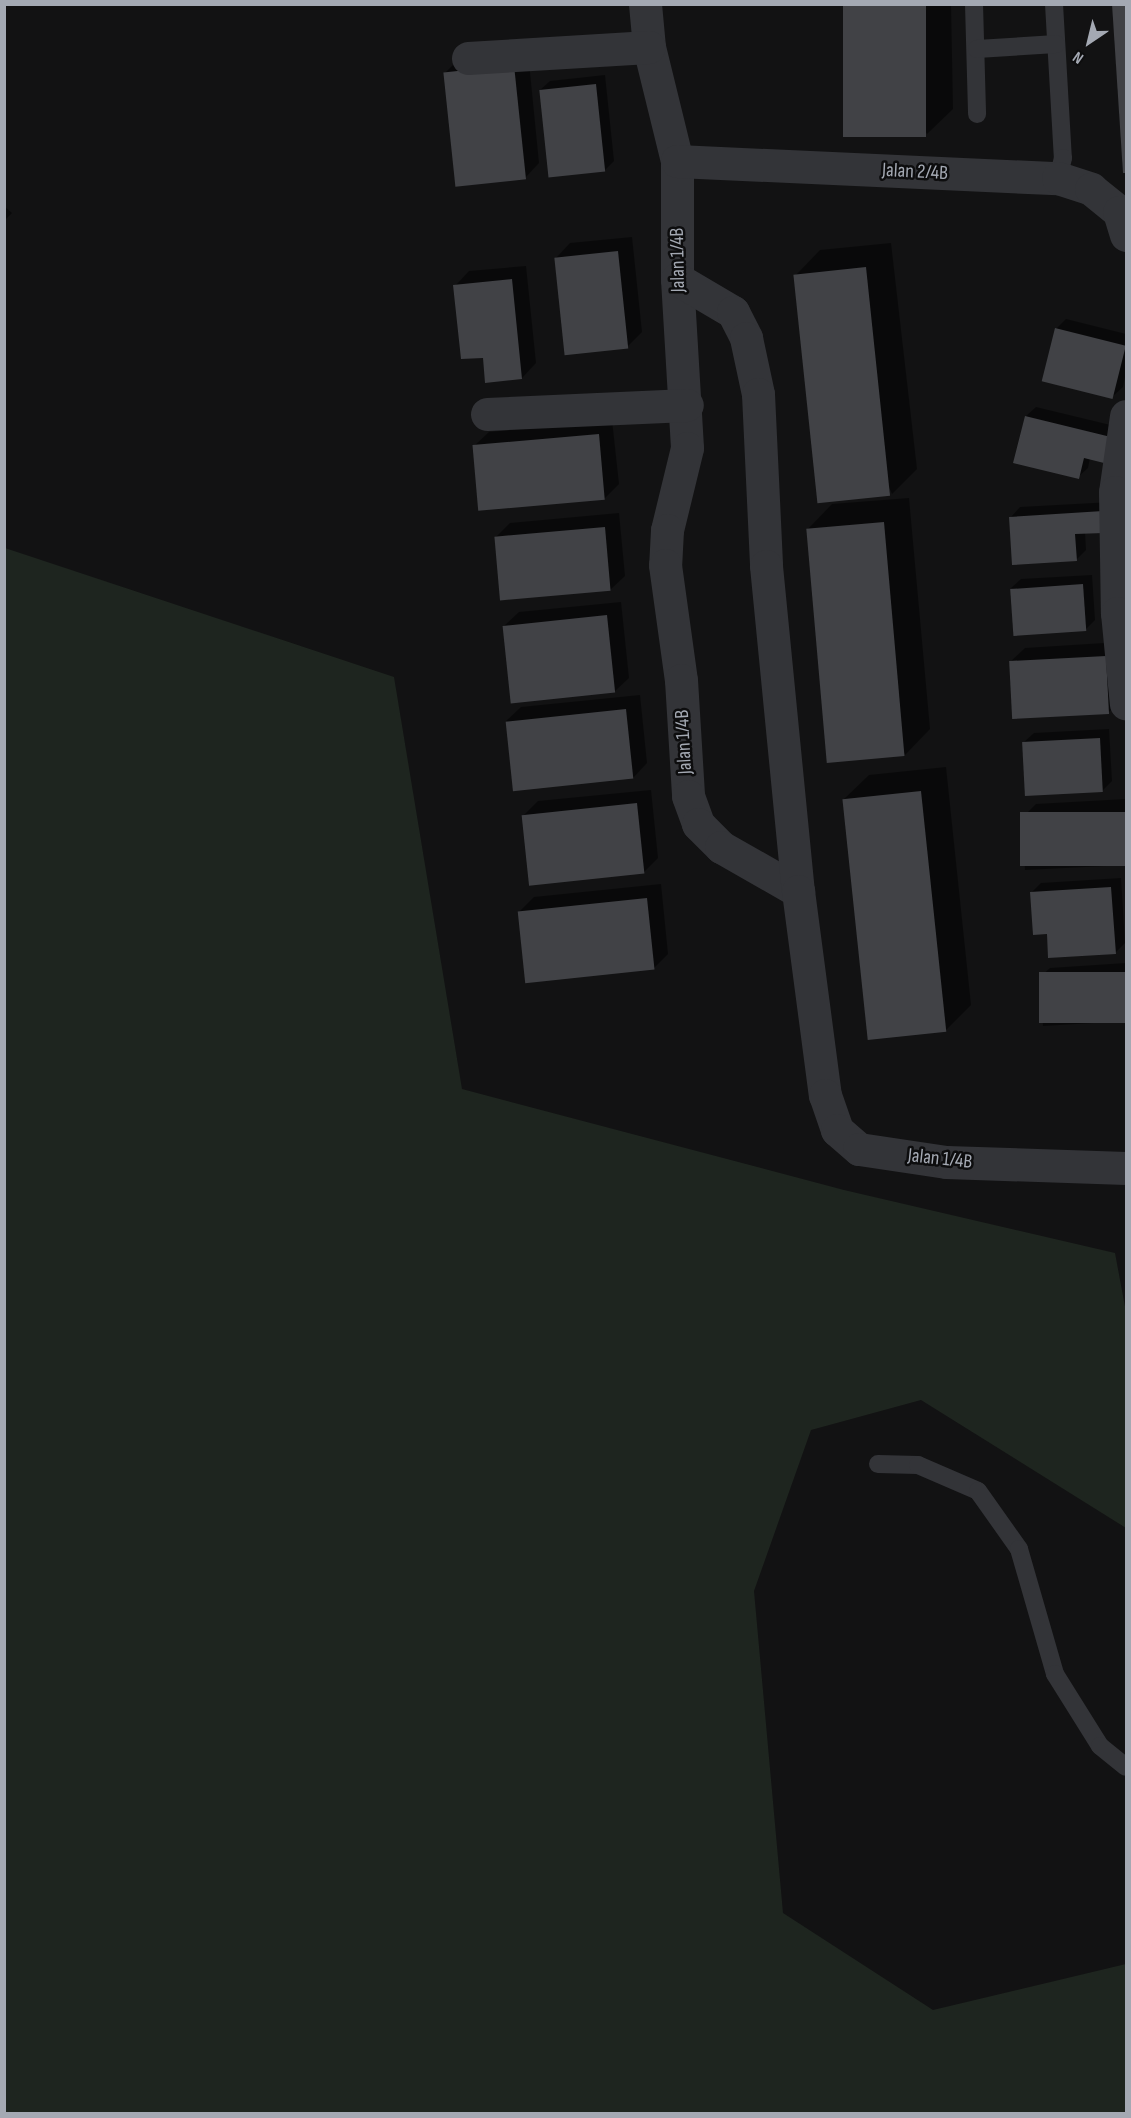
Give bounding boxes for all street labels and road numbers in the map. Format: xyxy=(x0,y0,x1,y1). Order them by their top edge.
street label: Jalan 2/4B xyxy=(881,158,949,186)
street label: Jalan 1/4B xyxy=(665,227,691,293)
street label: Jalan 1/4B xyxy=(670,709,698,775)
street label: Jalan 1/4B xyxy=(907,1144,973,1174)

